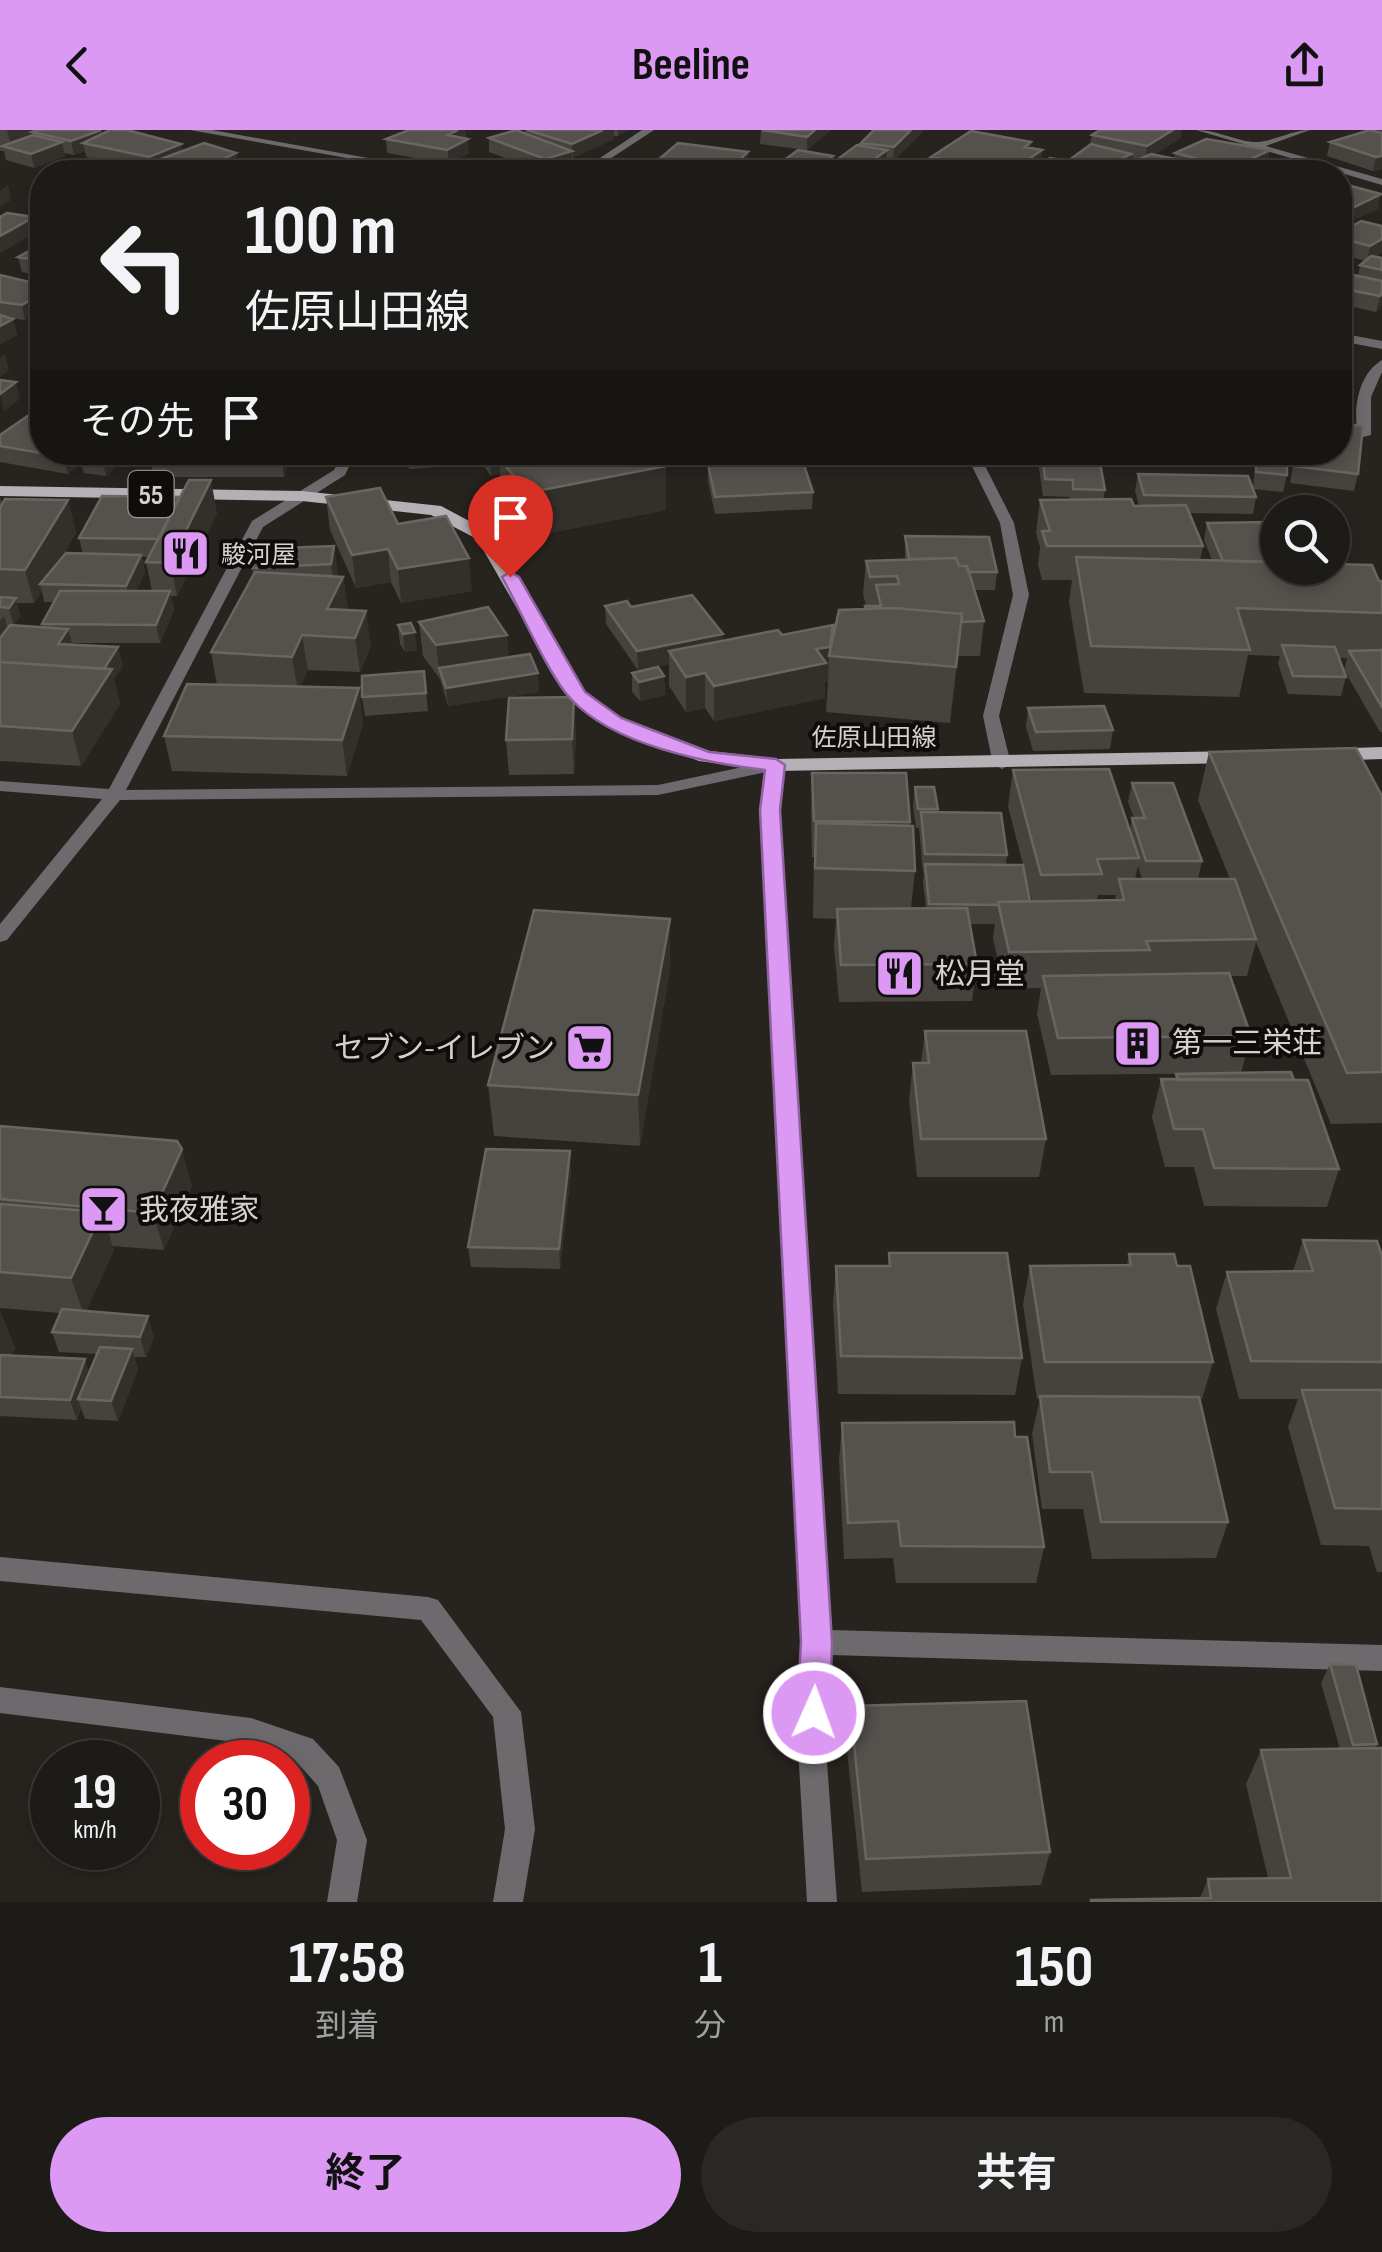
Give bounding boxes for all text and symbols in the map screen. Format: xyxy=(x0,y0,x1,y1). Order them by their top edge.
icon: back xyxy=(50,38,105,93)
text: Beeline xyxy=(632,38,750,93)
icon: share xyxy=(1277,38,1332,93)
text: 100 m xyxy=(245,190,396,274)
icon: left xyxy=(80,200,210,330)
text: 佐原山田線 xyxy=(245,286,470,341)
icon: arrive xyxy=(214,390,269,445)
text: その先 xyxy=(80,400,194,445)
road number: 55 xyxy=(128,471,174,517)
pin xyxy=(468,475,553,578)
icon: arrive xyxy=(483,490,538,545)
map controls xyxy=(1260,495,1350,585)
button: search xyxy=(1260,495,1350,585)
restaurant icon: 駿河屋 xyxy=(160,528,212,580)
place label: 駿河屋 xyxy=(221,540,296,571)
street label: 佐原山田線 xyxy=(811,723,937,754)
restaurant icon: 松月堂 xyxy=(874,948,926,1000)
place label: 松月堂 xyxy=(935,957,1025,993)
building icon: 第一三栄荘 xyxy=(1111,1017,1163,1069)
supermarket icon: セブン-イレブン xyxy=(564,1022,616,1074)
place label: 第一三栄荘 xyxy=(1172,1026,1322,1062)
place label: セブン-イレブン xyxy=(334,1031,555,1067)
bar icon: 我夜雅家 xyxy=(78,1184,130,1236)
place label: 我夜雅家 xyxy=(139,1193,259,1229)
position arrow xyxy=(762,1661,866,1765)
speed limit sign: 30 xyxy=(180,1740,310,1870)
text: 19 xyxy=(73,1763,117,1823)
text: km/h xyxy=(73,1815,117,1846)
text: 17:58 xyxy=(289,1928,406,2000)
text: 1 xyxy=(699,1928,722,2000)
text: 150 xyxy=(1015,1932,1093,2004)
text: m xyxy=(1044,2003,1064,2042)
text: 到着 xyxy=(315,2007,379,2046)
text: 分 xyxy=(694,2007,726,2046)
button: 終了 xyxy=(50,2117,681,2232)
button: 共有 xyxy=(701,2117,1332,2232)

